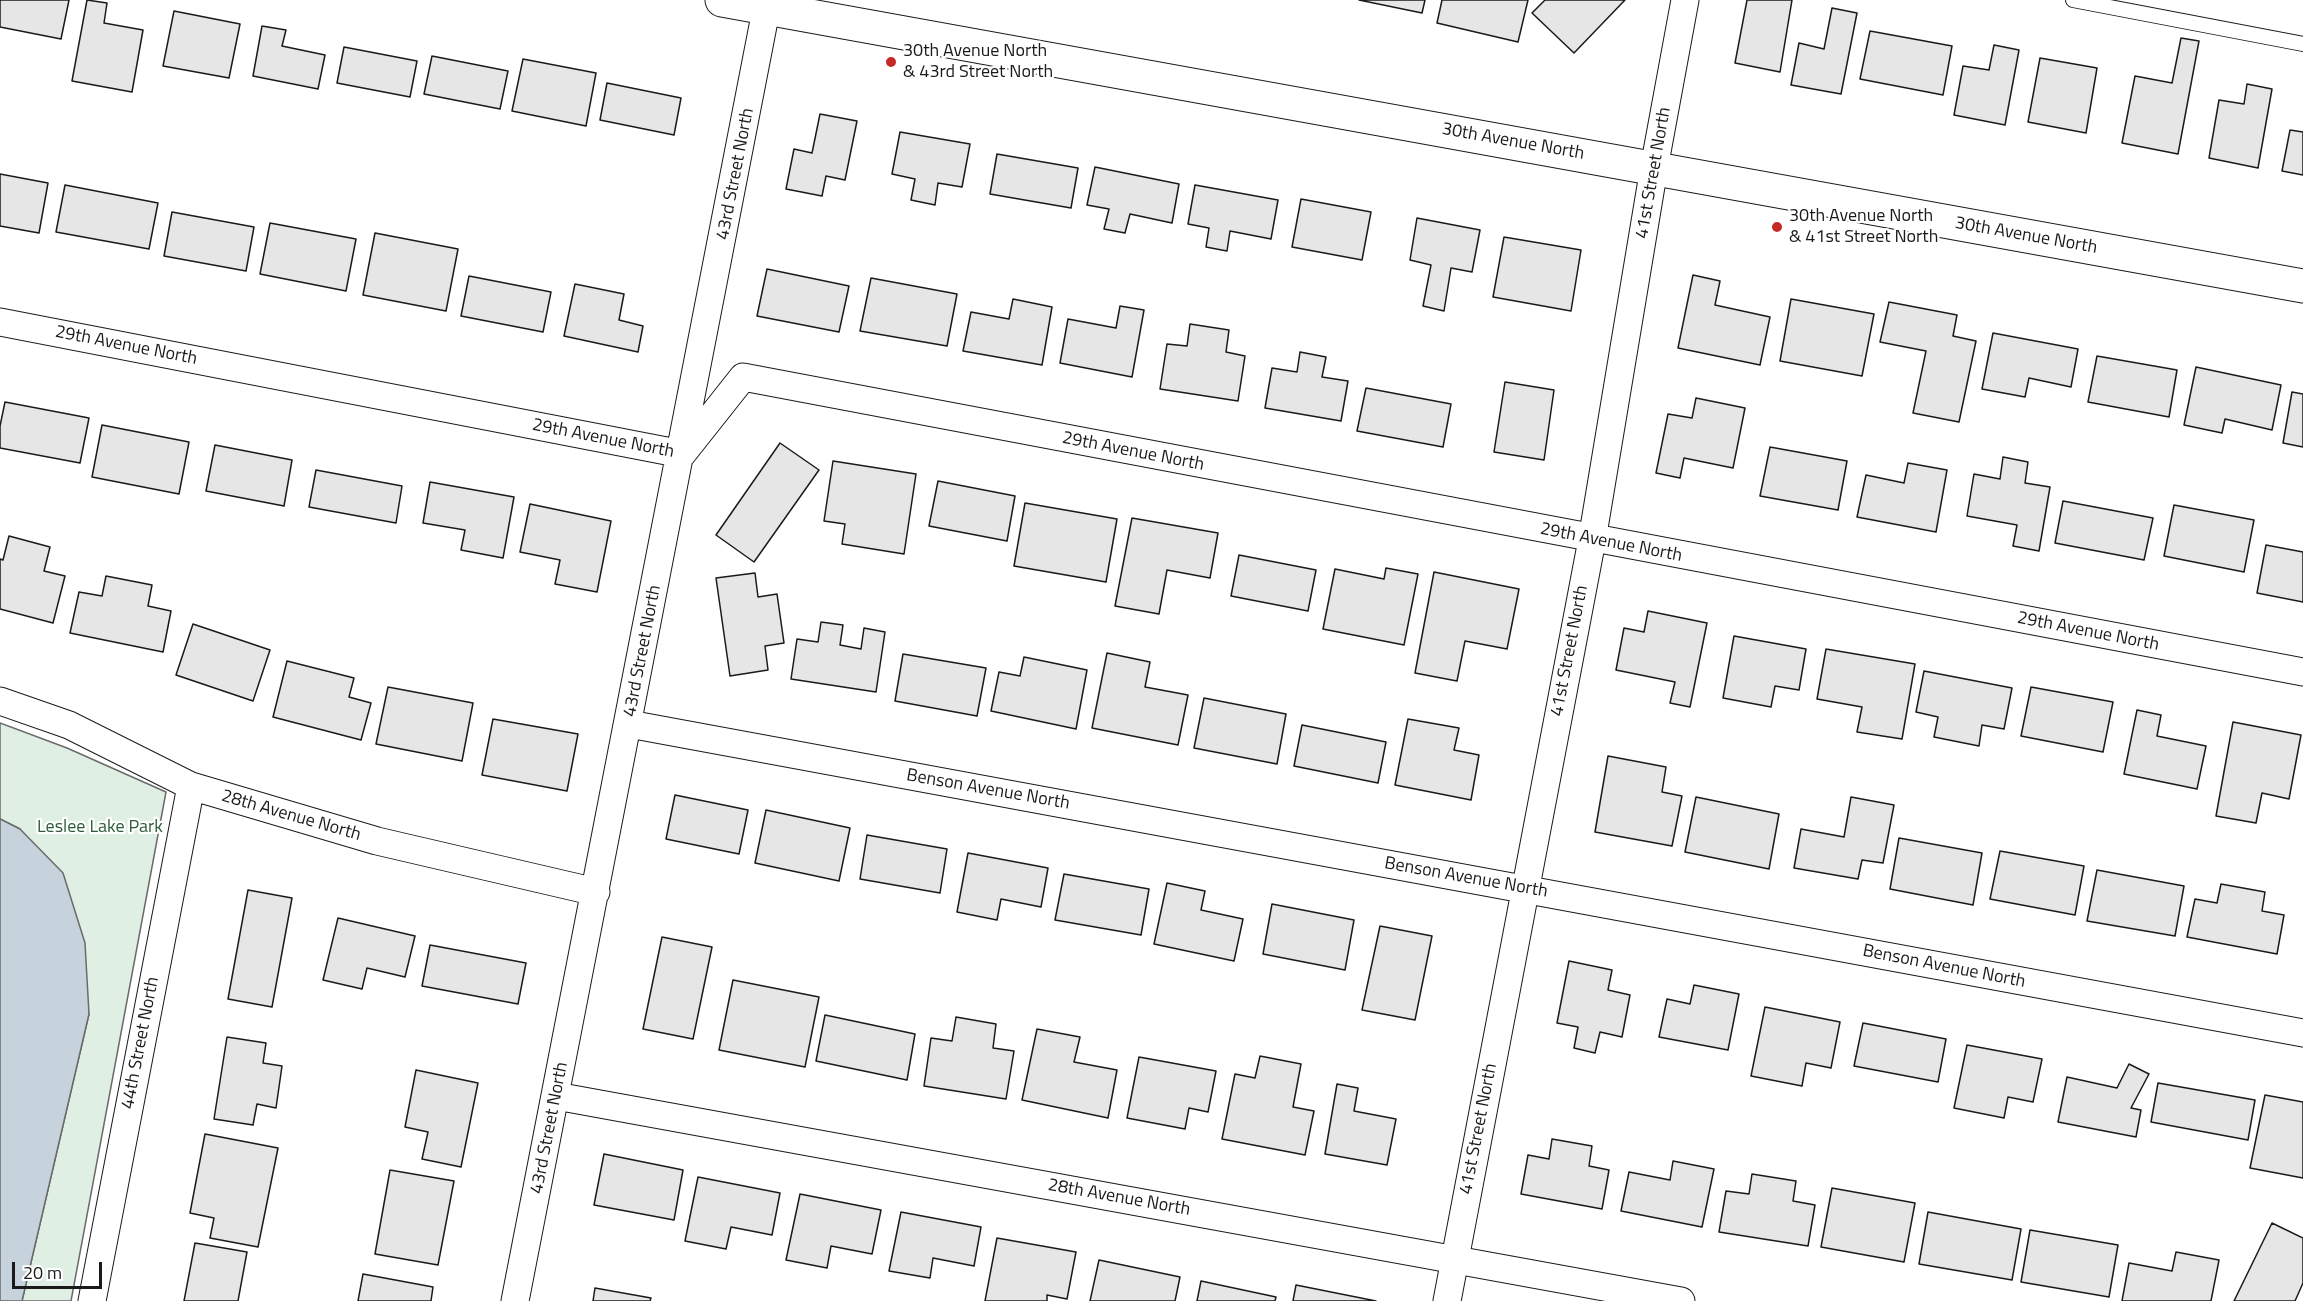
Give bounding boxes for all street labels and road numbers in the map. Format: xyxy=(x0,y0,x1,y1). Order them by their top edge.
street label: 43rd Street North xyxy=(713,106,759,242)
street label: 41st Street North xyxy=(1632,106,1676,240)
street label: 30th Avenue North xyxy=(1440,119,1586,165)
street label: 30th Avenue North xyxy=(1953,213,2099,259)
street label: 29th Avenue North xyxy=(53,322,199,370)
street label: 29th Avenue North xyxy=(530,415,676,463)
street label: 29th Avenue North xyxy=(1060,428,1206,476)
street label: 29th Avenue North xyxy=(1538,519,1684,567)
street label: 43rd Street North xyxy=(620,583,666,719)
street label: 41st Street North xyxy=(1547,584,1593,718)
street label: 29th Avenue North xyxy=(2015,608,2161,656)
street label: Benson Avenue North xyxy=(905,765,1071,815)
street label: 28th Avenue North xyxy=(219,786,363,846)
street label: Benson Avenue North xyxy=(1383,853,1549,903)
street label: Benson Avenue North xyxy=(1861,941,2027,993)
street label: 44th Street North xyxy=(118,975,164,1111)
street label: 43rd Street North xyxy=(527,1060,573,1196)
street label: 41st Street North xyxy=(1456,1062,1502,1196)
street label: 28th Avenue North xyxy=(1046,1175,1192,1221)

